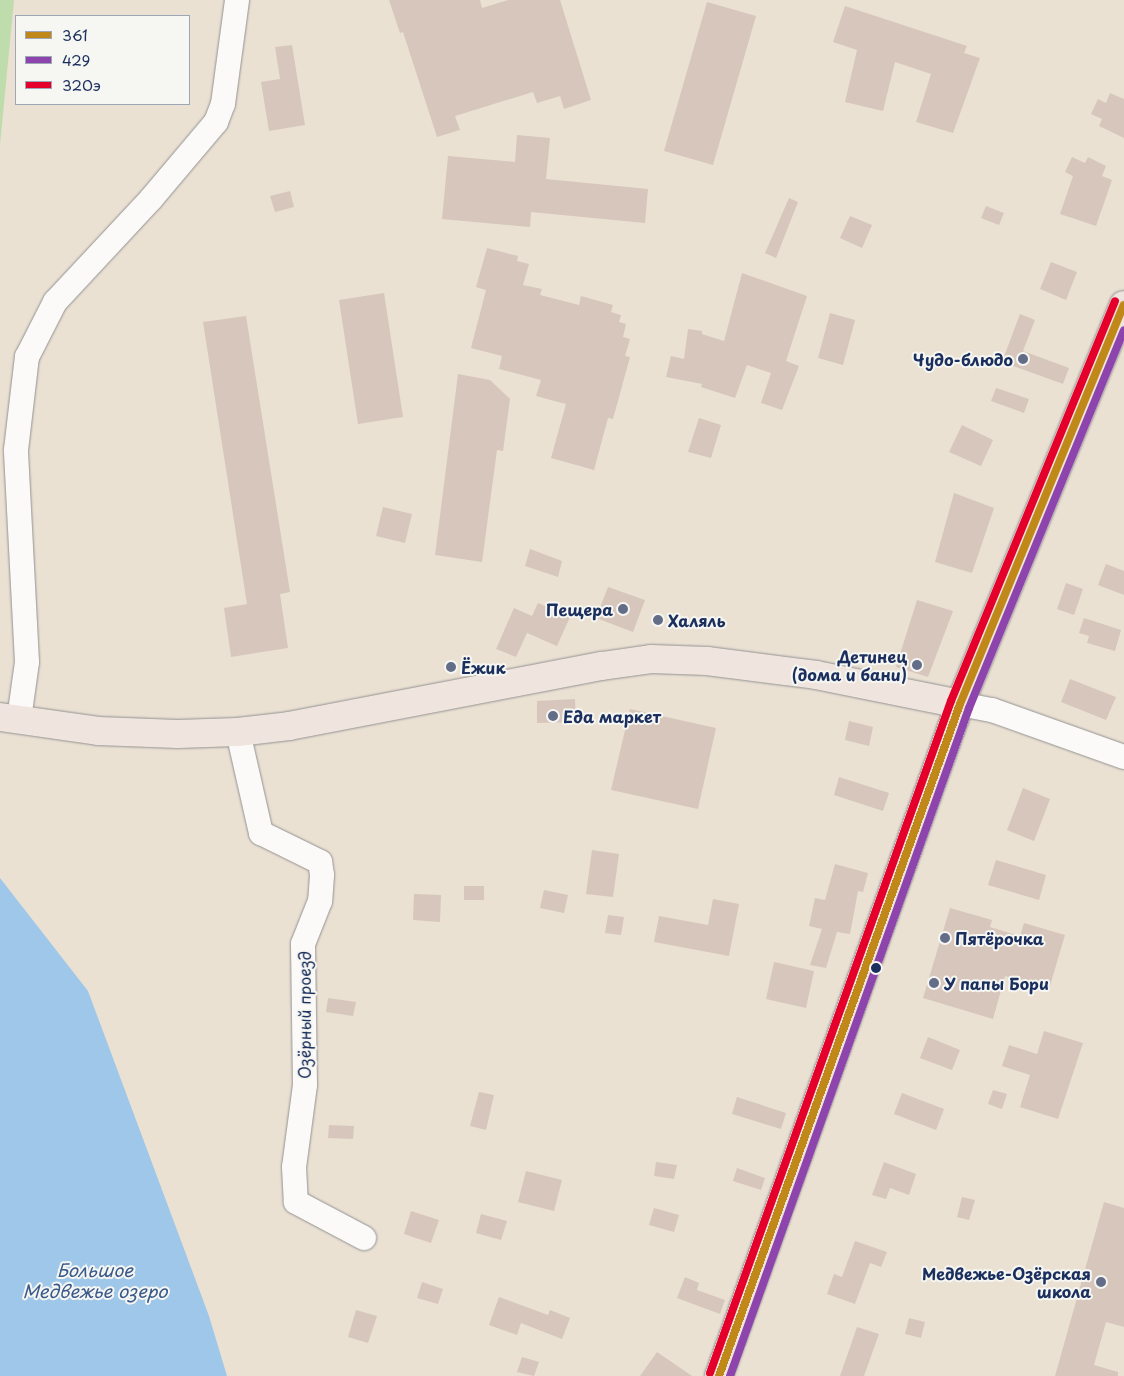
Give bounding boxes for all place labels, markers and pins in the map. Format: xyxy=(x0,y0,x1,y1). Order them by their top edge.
place label: Чудо-блюдо xyxy=(913,349,1013,369)
marker: Чудо-блюдо xyxy=(1017,353,1029,365)
place label: Пещера xyxy=(546,599,613,619)
marker: Пещера xyxy=(617,603,629,615)
place label: Халяль xyxy=(668,610,726,630)
marker: Халяль xyxy=(652,614,664,626)
place label: Детинец (дома и бани) xyxy=(791,646,907,684)
place label: Ёжик xyxy=(461,657,506,677)
marker: Детинец (дома и бани) xyxy=(911,659,923,671)
marker: Ёжик xyxy=(445,661,457,673)
place label: Еда маркет xyxy=(563,706,661,726)
marker: Еда маркет xyxy=(547,710,559,722)
place label: Пятёрочка xyxy=(955,928,1044,948)
marker: Пятёрочка xyxy=(939,932,951,944)
unlabelled marker xyxy=(871,963,881,973)
place label: У папы Бори xyxy=(944,973,1049,993)
marker: У папы Бори xyxy=(928,977,940,989)
place label: Медвежье-Озёрская школа xyxy=(922,1263,1091,1301)
marker: Медвежье-Озёрская школа xyxy=(1095,1276,1107,1288)

